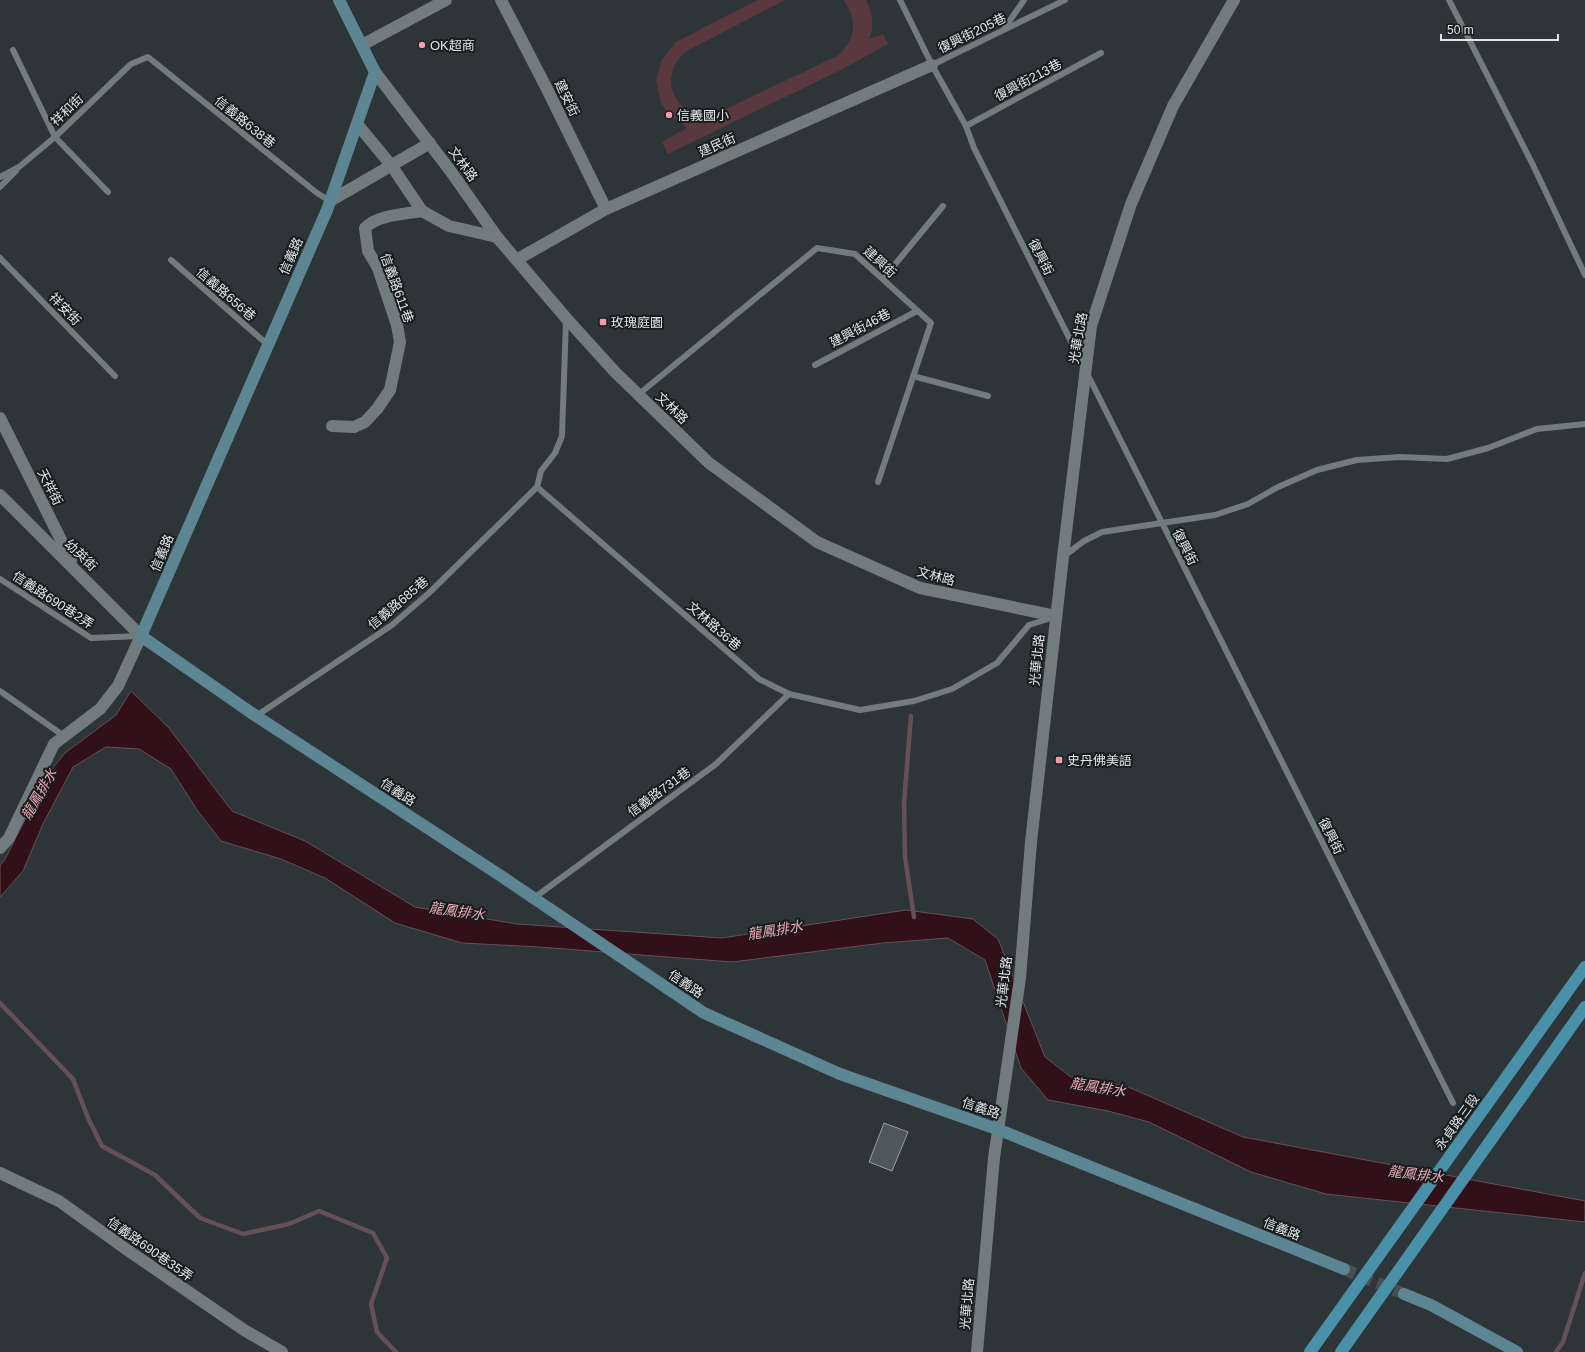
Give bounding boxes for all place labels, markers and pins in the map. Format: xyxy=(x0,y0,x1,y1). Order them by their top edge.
place label: OK超商 xyxy=(430,38,475,53)
marker: OK超商 xyxy=(417,40,427,50)
place label: 信義國小 xyxy=(677,108,729,123)
marker: 信義國小 xyxy=(664,110,674,120)
place label: 玫瑰庭園 xyxy=(611,315,663,330)
marker: 玫瑰庭園 xyxy=(598,317,608,327)
place label: 史丹佛美語 xyxy=(1067,753,1132,768)
marker: 史丹佛美語 xyxy=(1054,755,1064,765)

